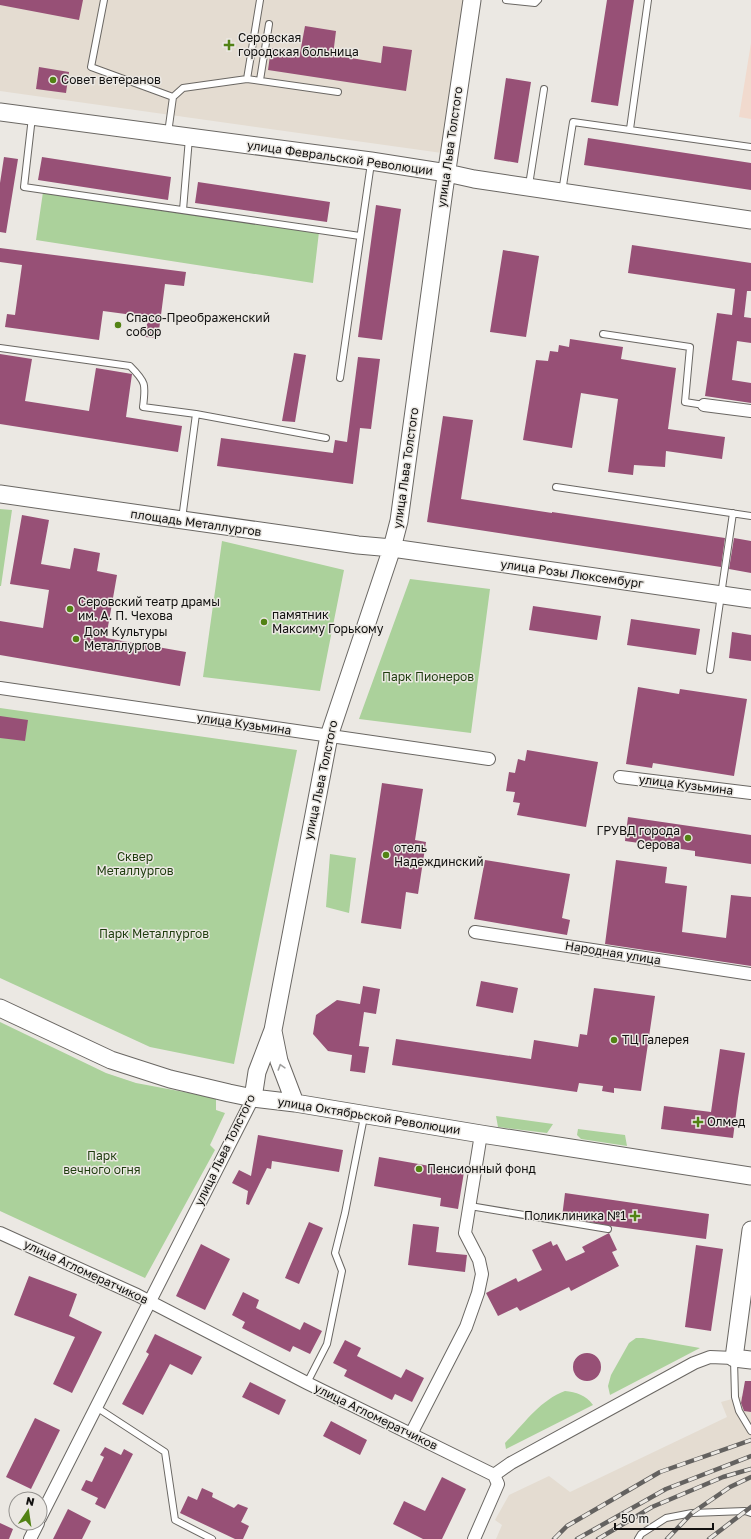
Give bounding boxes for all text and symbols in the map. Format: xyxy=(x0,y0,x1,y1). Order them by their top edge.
place label: Серовская городская больница xyxy=(238,30,359,59)
marker: Серовская городская больница xyxy=(223,39,235,51)
place label: Совет ветеранов xyxy=(61,72,161,87)
marker: Совет ветеранов xyxy=(48,75,58,85)
street label: улица Льва Толстого xyxy=(434,85,465,208)
street label: улица Февральской Революции xyxy=(246,137,434,178)
place label: Спасо-Преображенский собор xyxy=(126,310,270,339)
marker: Спасо-Преображенский собор xyxy=(113,320,123,330)
street label: улица Льва Толстого xyxy=(390,406,421,529)
street label: площадь Металлургов xyxy=(130,506,263,539)
street label: улица Розы Люксембург xyxy=(500,556,645,591)
place label: Серовский театр драмы им. А. П. Чехова xyxy=(78,594,220,623)
marker: Серовский театр драмы им. А. П. Чехова xyxy=(65,604,75,614)
place label: памятник Максиму Горькому xyxy=(272,607,384,636)
marker: памятник Максиму Горькому xyxy=(259,617,269,627)
place label: Дом Культуры Металлургов xyxy=(84,624,168,653)
marker: Дом Культуры Металлургов xyxy=(71,634,81,644)
park label: Парк Пионеров xyxy=(382,669,474,684)
street label: улица Кузьмина xyxy=(196,709,292,738)
street label: улица Льва Толстого xyxy=(300,719,341,841)
street label: улица Кузьмина xyxy=(638,771,734,798)
place label: ГРУВД города Серова xyxy=(596,823,680,852)
marker: ГРУВД города Серова xyxy=(683,833,693,843)
place label: отель Надеждинский xyxy=(394,840,484,869)
park label: Сквер Металлургов xyxy=(96,849,174,878)
marker: отель Надеждинский xyxy=(381,850,391,860)
park label: Парк Металлургов xyxy=(99,926,209,941)
street label: Народная улица xyxy=(564,938,662,967)
place label: ТЦ Галерея xyxy=(622,1032,689,1047)
marker: ТЦ Галерея xyxy=(609,1035,619,1045)
one-way arrow xyxy=(277,1064,286,1071)
street label: улица Льва Толстого xyxy=(191,1092,258,1208)
street label: улица Октябрьской Революции xyxy=(276,1094,462,1137)
place label: Олмед xyxy=(707,1114,745,1129)
marker: Олмед xyxy=(692,1116,704,1128)
park label: Парк вечного огня xyxy=(63,1148,141,1177)
place label: Пенсионный фонд xyxy=(427,1161,536,1176)
marker: Пенсионный фонд xyxy=(414,1164,424,1174)
place label: Поликлиника №1 xyxy=(524,1208,626,1223)
marker: Поликлиника №1 xyxy=(629,1210,641,1222)
street label: улица Агломератчиков xyxy=(22,1236,151,1307)
street label: улица Агломератчиков xyxy=(312,1380,441,1453)
north arrow xyxy=(8,1491,48,1531)
text: N xyxy=(25,1493,36,1508)
scale bar xyxy=(615,1505,713,1531)
text: 50 m xyxy=(621,1511,649,1526)

